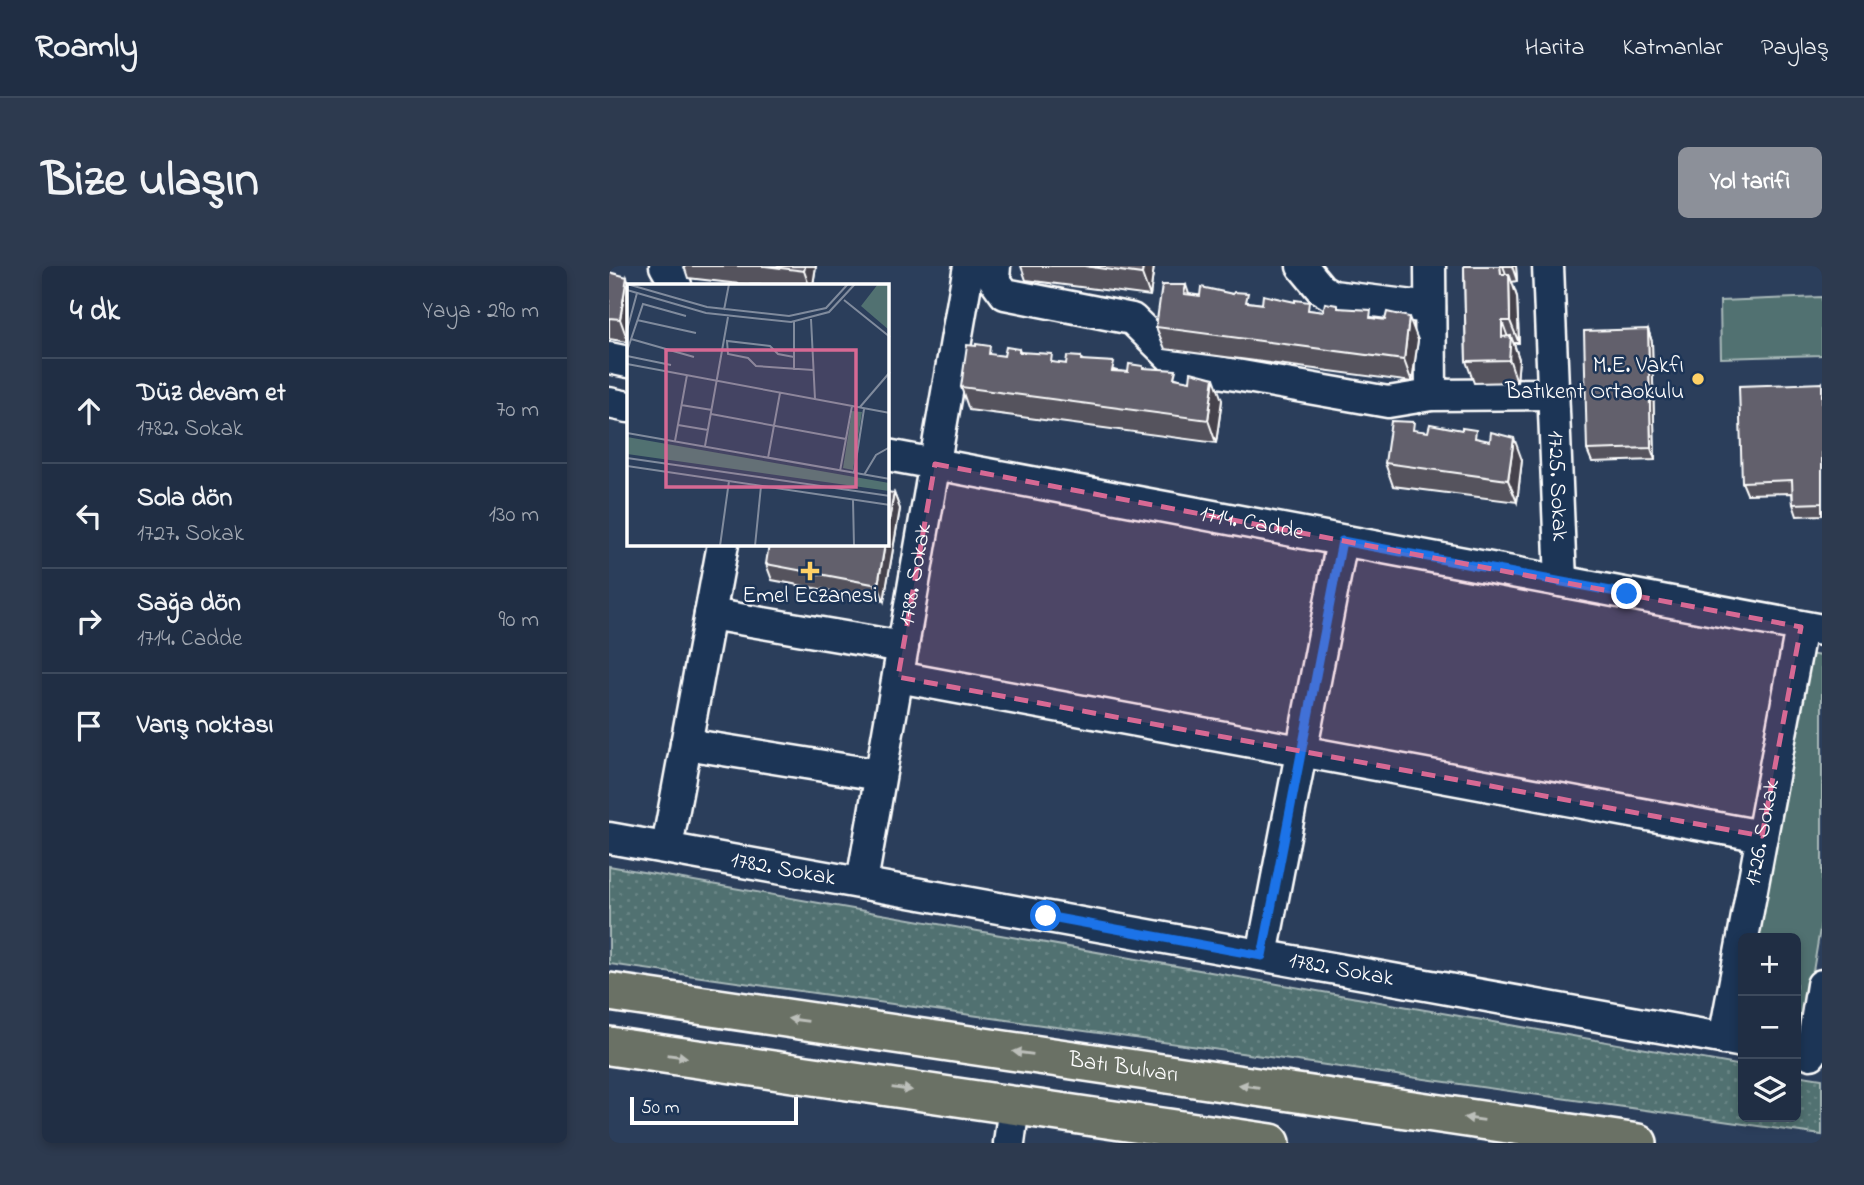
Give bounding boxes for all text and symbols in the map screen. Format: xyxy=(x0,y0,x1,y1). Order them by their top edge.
text: Roamly xyxy=(35,24,138,72)
text: Harita xyxy=(1525,31,1585,66)
text: Katmanlar xyxy=(1623,31,1723,66)
text: Paylaş xyxy=(1761,31,1829,66)
text: Bize ulaşın xyxy=(42,146,259,218)
button: Yol tarifi xyxy=(1678,147,1822,218)
inset map xyxy=(627,284,889,546)
text: 4 dk xyxy=(70,290,120,334)
text: Yaya · 290 m xyxy=(423,295,539,328)
place label: M.E. Vakfı Batıkent Ortaokulu xyxy=(1504,350,1684,409)
marker: M.E. Vakfı Batıkent Ortaokulu xyxy=(1690,371,1706,387)
text: Düz devam et xyxy=(137,375,286,413)
icon: ahead xyxy=(70,392,108,430)
text: 70 m xyxy=(496,394,539,427)
text: 1782. Sokak xyxy=(137,413,243,446)
street label: 1725. Sokak xyxy=(1538,430,1576,543)
text: Sola dön xyxy=(137,480,232,518)
icon: left xyxy=(70,497,108,535)
street label: 1714. Cadde xyxy=(1197,497,1307,549)
text: 130 m xyxy=(489,499,539,532)
text: 1727. Sokak xyxy=(137,518,244,551)
street label: 1788. Sokak xyxy=(890,520,941,628)
marker: Emel Eczanesi xyxy=(802,563,818,579)
route end xyxy=(1611,578,1642,609)
place label: Emel Eczanesi xyxy=(742,580,878,613)
text: Sağa dön xyxy=(137,585,241,623)
icon: right xyxy=(70,602,108,640)
text: 90 m xyxy=(499,604,539,637)
text: 1714. Cadde xyxy=(137,623,242,656)
icon: arrive xyxy=(70,707,108,745)
text: Varış noktası xyxy=(137,707,273,745)
street label: 1726. Sokak xyxy=(1736,776,1789,888)
street label: 1782. Sokak xyxy=(728,844,839,895)
route start xyxy=(1030,900,1061,931)
map controls xyxy=(1738,933,1801,1122)
button: + xyxy=(1738,933,1801,996)
street label: 1782. Sokak xyxy=(1286,944,1397,996)
button: − xyxy=(1738,996,1801,1059)
one-way arrow xyxy=(787,1014,809,1025)
street label: Batı Bulvarı xyxy=(1065,1043,1181,1092)
one-way arrow xyxy=(1012,1047,1034,1058)
one-way arrow xyxy=(666,1051,688,1062)
button: layers xyxy=(1738,1059,1801,1122)
one-way arrow xyxy=(1237,1080,1259,1091)
one-way arrow xyxy=(891,1084,913,1095)
scale bar xyxy=(630,1094,798,1126)
text: 50 m xyxy=(641,1095,680,1122)
one-way arrow xyxy=(1462,1113,1484,1124)

